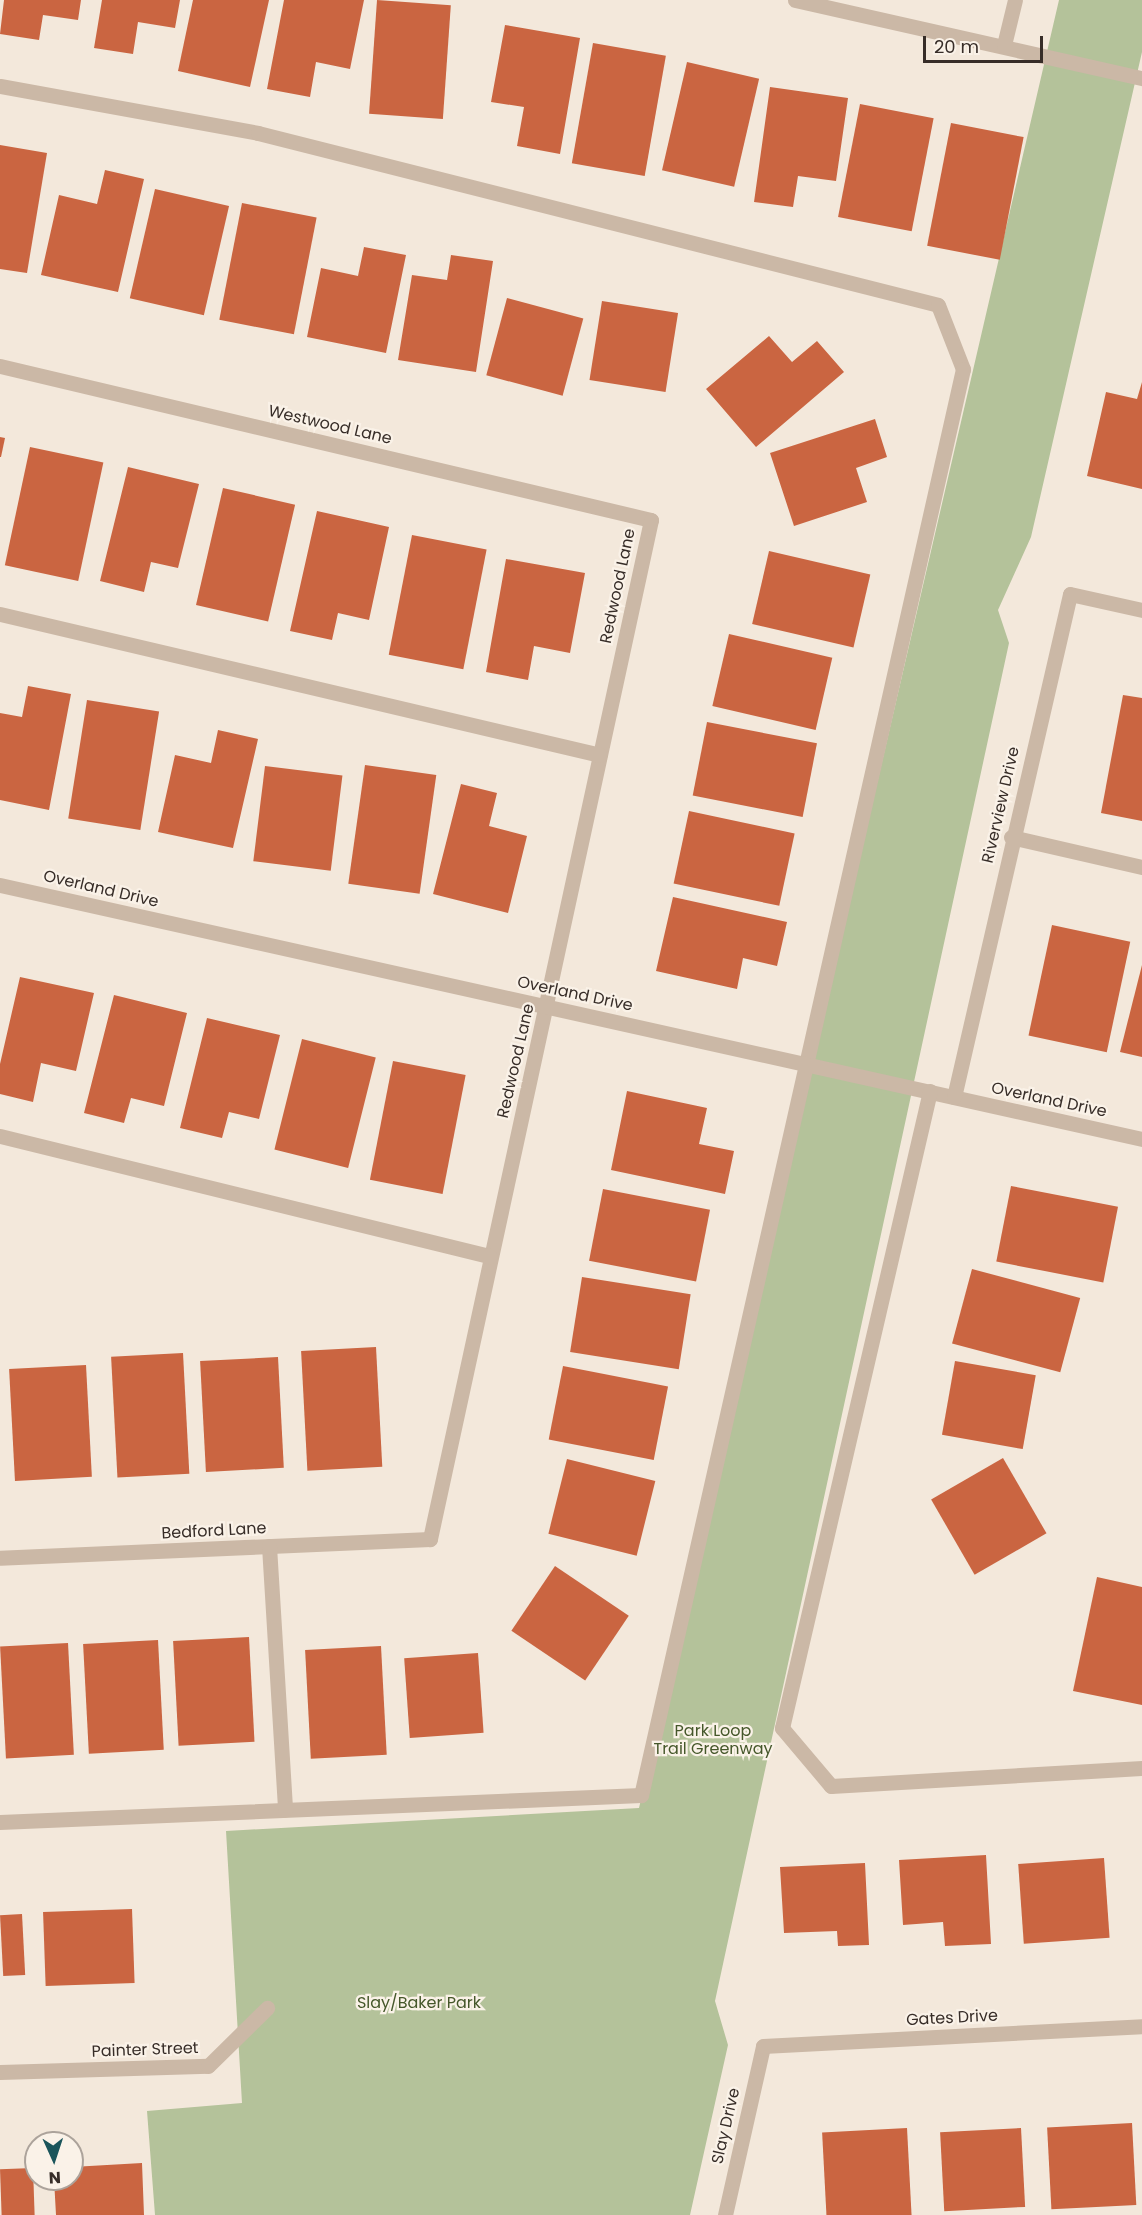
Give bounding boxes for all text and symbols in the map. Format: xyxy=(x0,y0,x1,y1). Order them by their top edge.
scale bar xyxy=(926,24,1046,62)
text: 20 m xyxy=(934,34,979,59)
street label: Westwood Lane xyxy=(266,401,394,449)
street label: Redwood Lane xyxy=(596,527,640,645)
street label: Riverview Drive xyxy=(978,745,1024,865)
street label: Overland Drive xyxy=(42,866,160,912)
street label: Overland Drive xyxy=(515,972,635,1016)
street label: Redwood Lane xyxy=(493,1002,539,1120)
street label: Overland Drive xyxy=(989,1078,1109,1122)
street label: Bedford Lane xyxy=(161,1519,267,1543)
park label: Park Loop Trail Greenway xyxy=(653,1721,773,1759)
park label: Slay/Baker Park xyxy=(357,1993,481,2013)
street label: Gates Drive xyxy=(906,2006,998,2030)
street label: Painter Street xyxy=(91,2039,199,2061)
street label: Slay Drive xyxy=(708,2086,744,2166)
north arrow xyxy=(24,2131,84,2191)
text: N xyxy=(48,2166,61,2189)

